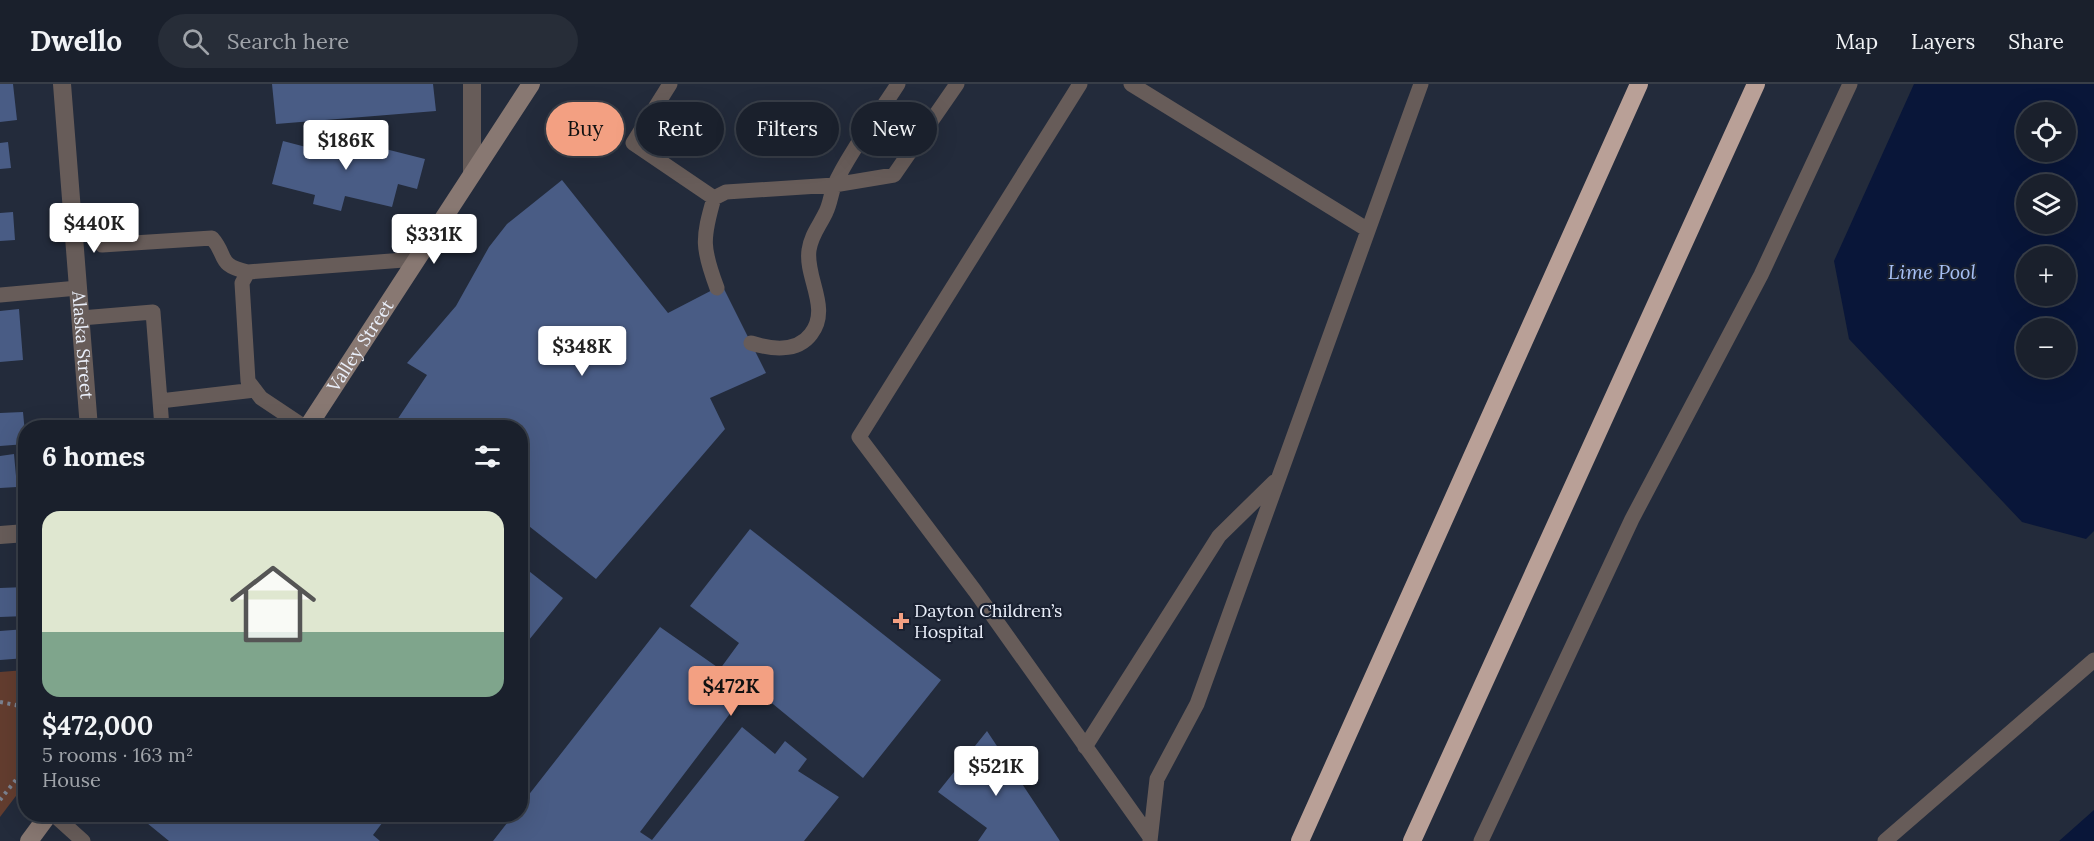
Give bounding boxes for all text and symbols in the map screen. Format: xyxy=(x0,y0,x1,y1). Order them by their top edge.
search box xyxy=(158,14,578,68)
text: Dwello xyxy=(30,23,122,59)
icon: search xyxy=(179,25,212,58)
text: Search here xyxy=(227,27,349,55)
text: Map xyxy=(1835,28,1878,55)
text: Layers xyxy=(1911,28,1975,55)
text: Share xyxy=(2008,28,2064,55)
chip: Buy xyxy=(546,102,624,156)
chip: Rent xyxy=(636,102,724,156)
chip: Filters xyxy=(736,102,839,156)
chip: New xyxy=(851,102,937,156)
map controls xyxy=(2016,102,2076,378)
button: locate xyxy=(2016,102,2076,162)
pin: $186K xyxy=(304,120,388,171)
text: $186K xyxy=(317,127,375,152)
button: layers xyxy=(2016,174,2076,234)
pin: $440K xyxy=(52,203,136,254)
text: $440K xyxy=(64,210,124,235)
pin: $331K xyxy=(392,214,476,265)
text: $331K xyxy=(406,221,462,246)
button: + xyxy=(2016,246,2076,306)
water label: Lime Pool xyxy=(1888,259,1977,284)
street label: Alaska Street xyxy=(67,289,99,400)
street label: Valley Street xyxy=(321,295,398,397)
button: − xyxy=(2016,318,2076,378)
pin: $348K xyxy=(540,326,624,377)
text: $348K xyxy=(552,333,612,358)
text: 6 homes xyxy=(42,440,145,473)
icon: filters xyxy=(471,440,504,473)
icon: home xyxy=(219,550,327,658)
place label: Dayton Children’s Hospital xyxy=(914,599,1062,643)
marker: Dayton Children’s Hospital xyxy=(892,612,910,630)
pin: $472K xyxy=(689,666,773,717)
text: $472K xyxy=(703,673,759,698)
text: $472,000 xyxy=(42,709,153,742)
text: 5 rooms · 163 m² xyxy=(42,742,194,767)
pin: $521K xyxy=(954,746,1038,797)
text: $521K xyxy=(968,753,1024,778)
text: House xyxy=(42,767,101,792)

